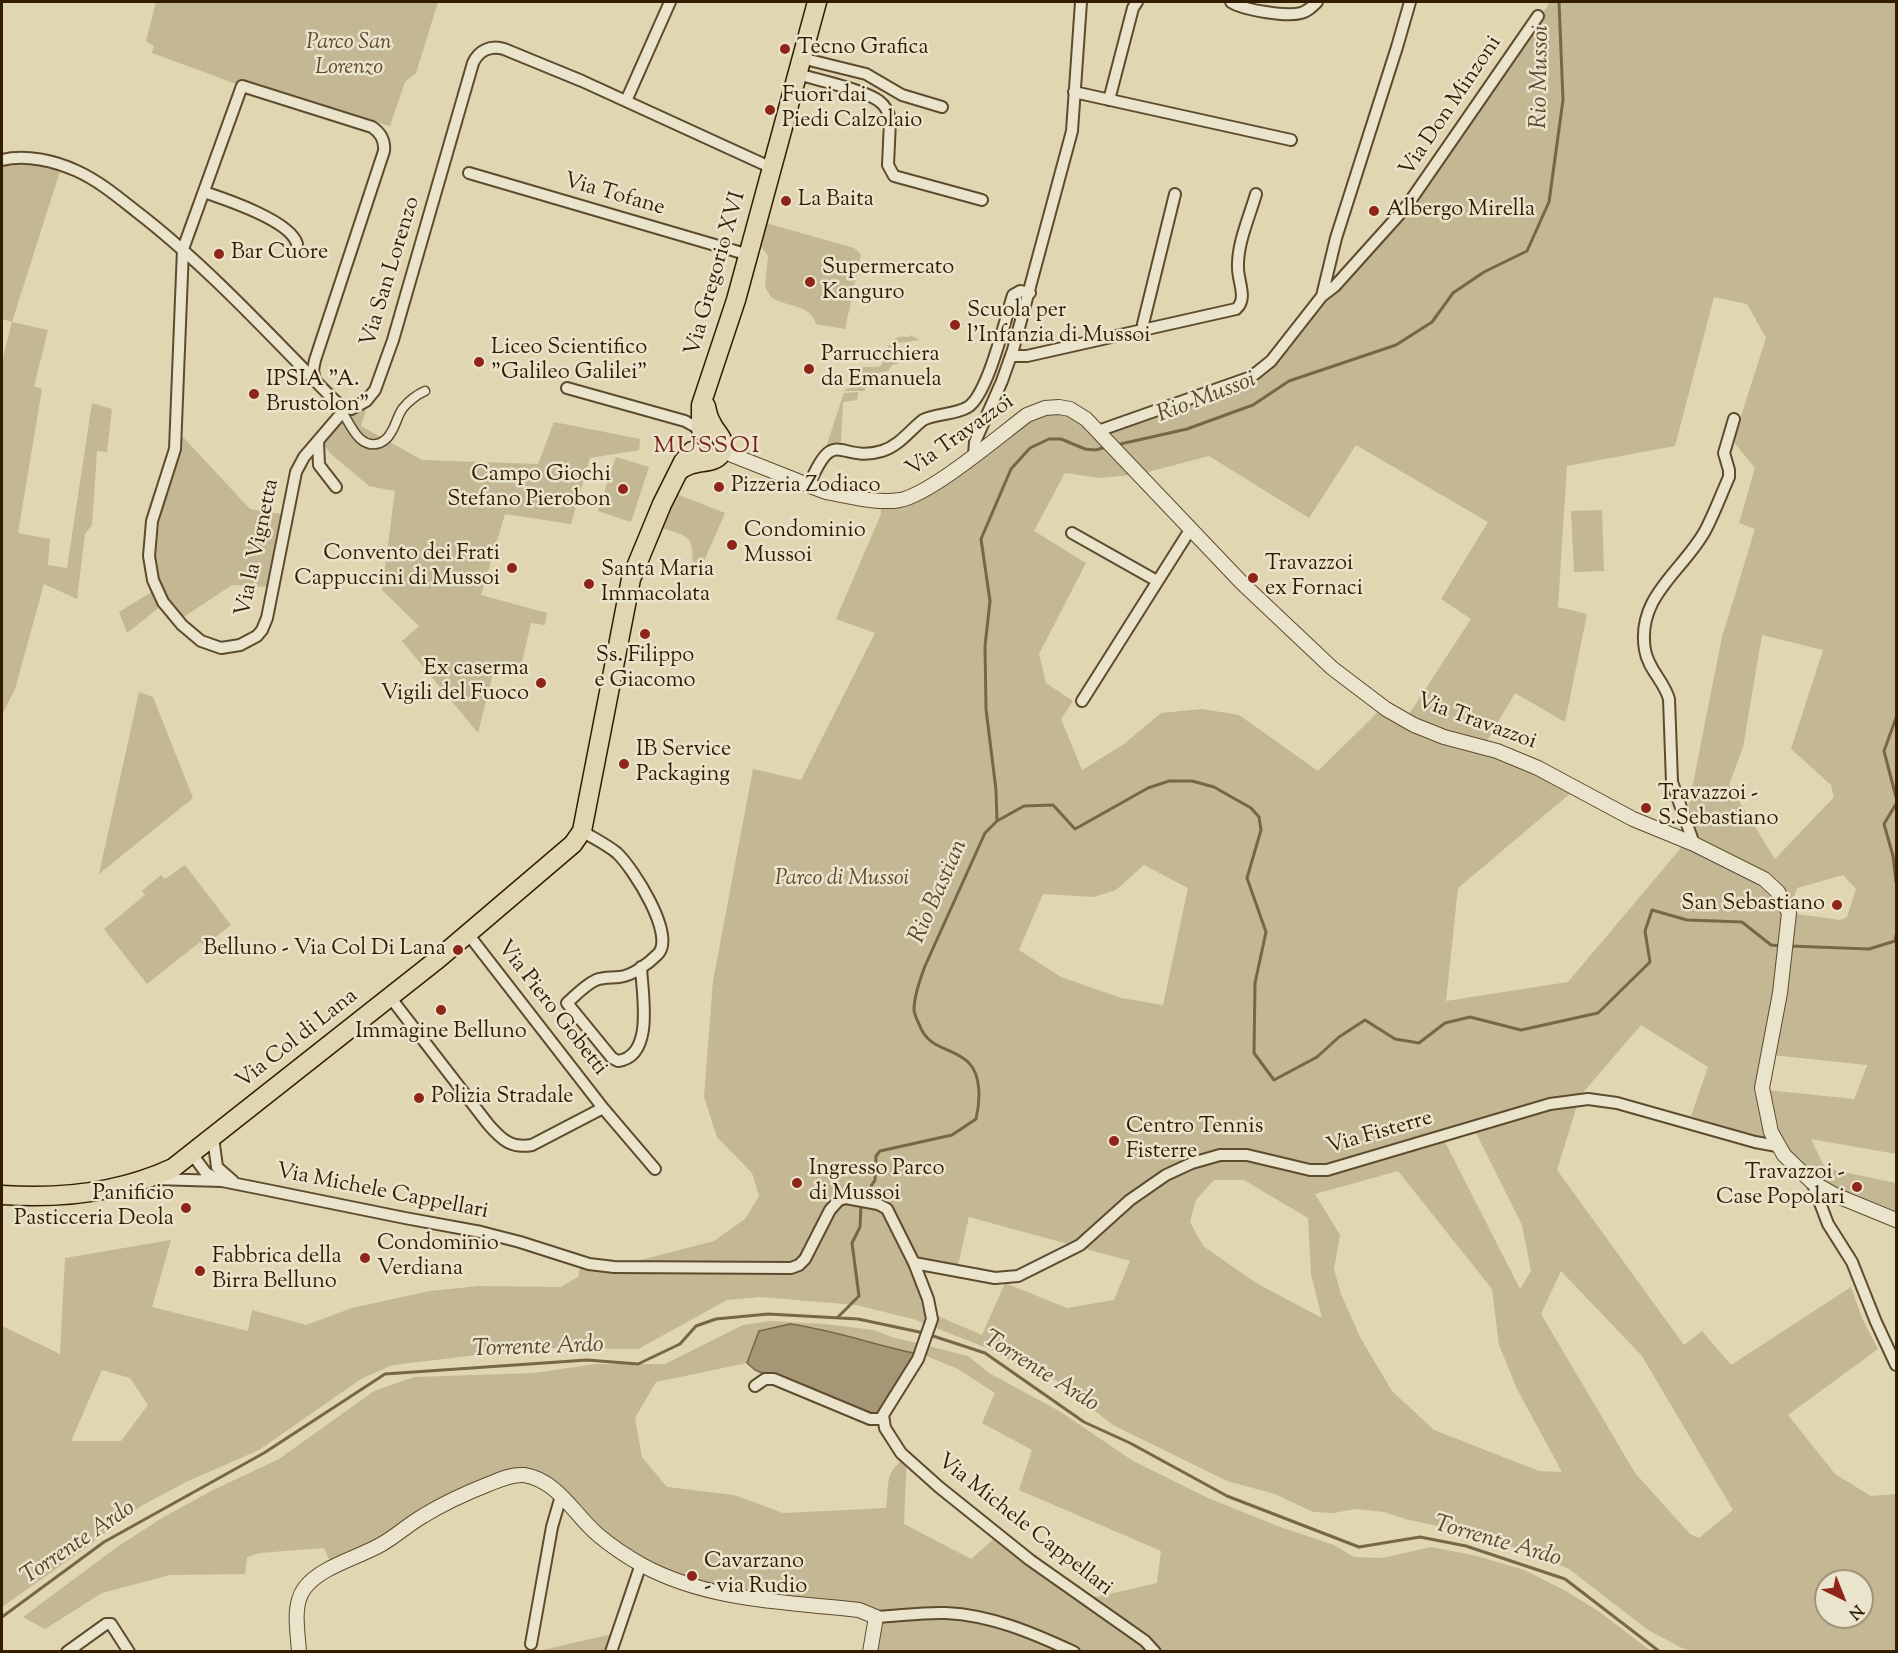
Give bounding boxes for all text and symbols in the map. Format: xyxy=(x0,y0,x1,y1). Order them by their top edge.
water label: Rio Mussoi xyxy=(1527,25,1557,129)
park label: Parco San Lorenzo xyxy=(306,31,392,82)
street label: Via Don Minzoni xyxy=(1395,32,1509,182)
place label: Tecno Grafica xyxy=(797,36,929,62)
marker: Tecno Grafica xyxy=(778,42,792,56)
place label: Fuori dai Piedi Calzolaio xyxy=(782,84,922,136)
marker: Fuori dai Piedi Calzolaio xyxy=(763,103,777,117)
street label: Via Tofane xyxy=(560,169,668,223)
place label: La Baita xyxy=(798,188,874,214)
street label: Via Gregorio XVI xyxy=(681,189,753,359)
street label: Via San Lorenzo xyxy=(357,194,427,350)
marker: La Baita xyxy=(779,194,793,208)
place label: Albergo Mirella xyxy=(1386,198,1535,224)
marker: Albergo Mirella xyxy=(1367,204,1381,218)
place label: Bar Cuore xyxy=(231,241,328,267)
marker: Bar Cuore xyxy=(212,247,226,261)
place label: Supermercato Kanguro xyxy=(822,256,954,308)
marker: Supermercato Kanguro xyxy=(803,275,817,289)
place label: Scuola per l'Infanzia di Mussoi xyxy=(967,299,1151,350)
marker: Scuola per l'Infanzia di Mussoi xyxy=(948,318,962,332)
place label: Liceo Scientifico "Galileo Galilei" xyxy=(491,336,647,388)
place label: Parrucchiera da Emanuela xyxy=(821,343,942,394)
marker: Liceo Scientifico "Galileo Galilei" xyxy=(472,355,486,369)
marker: Parrucchiera da Emanuela xyxy=(802,362,816,376)
water label: Rio Mussoi xyxy=(1153,367,1261,431)
place label: IPSIA "A. Brustolon" xyxy=(266,368,369,420)
marker: IPSIA "A. Brustolon" xyxy=(247,387,261,401)
street label: Via Travazzoi xyxy=(902,390,1020,484)
district label: MUSSOI xyxy=(653,434,761,462)
place label: Campo Giochi Stefano Pierobon xyxy=(447,463,611,514)
place label: Pizzeria Zodiaco xyxy=(731,474,880,500)
street label: Via la Vignetta xyxy=(232,477,286,619)
marker: Pizzeria Zodiaco xyxy=(712,480,726,494)
marker: Campo Giochi Stefano Pierobon xyxy=(616,482,630,496)
place label: Condominio Mussoi xyxy=(744,519,866,570)
marker: Condominio Mussoi xyxy=(725,538,739,552)
place label: Convento dei Frati Cappuccini di Mussoi xyxy=(294,542,500,594)
place label: Travazzoi ex Fornaci xyxy=(1265,552,1363,604)
place label: Santa Maria Immacolata xyxy=(601,558,714,610)
marker: Convento dei Frati Cappuccini di Mussoi xyxy=(505,561,519,575)
marker: Travazzoi ex Fornaci xyxy=(1246,571,1260,585)
marker: Santa Maria Immacolata xyxy=(582,577,596,591)
marker: Ss. Filippo e Giacomo xyxy=(638,627,652,641)
place label: Ss. Filippo e Giacomo xyxy=(594,644,696,696)
place label: Ex caserma Vigili del Fuoco xyxy=(381,657,529,708)
marker: Ex caserma Vigili del Fuoco xyxy=(534,676,548,690)
street label: Via Travazzoi xyxy=(1412,689,1540,757)
place label: IB Service Packaging xyxy=(636,738,731,790)
marker: IB Service Packaging xyxy=(617,757,631,771)
place label: Travazzoi - S.Sebastiano xyxy=(1658,782,1778,834)
marker: Travazzoi - S.Sebastiano xyxy=(1639,801,1653,815)
water label: Rio Bastian xyxy=(904,836,976,948)
park label: Parco di Mussoi xyxy=(775,867,909,893)
place label: San Sebastiano xyxy=(1681,892,1825,918)
marker: San Sebastiano xyxy=(1830,898,1844,912)
street label: Via Piero Gobetti xyxy=(490,936,612,1082)
place label: Belluno - Via Col Di Lana xyxy=(203,937,446,963)
marker: Belluno - Via Col Di Lana xyxy=(451,943,465,957)
street label: Via Col di Lana xyxy=(232,984,364,1096)
marker: Immagine Belluno xyxy=(434,1003,448,1017)
place label: Immagine Belluno xyxy=(355,1020,527,1046)
place label: Polizia Stradale xyxy=(431,1085,574,1111)
marker: Polizia Stradale xyxy=(412,1091,426,1105)
street label: Via Fisterre xyxy=(1324,1106,1436,1162)
place label: Centro Tennis Fisterre xyxy=(1126,1115,1263,1166)
marker: Centro Tennis Fisterre xyxy=(1107,1134,1121,1148)
place label: Ingresso Parco di Mussoi xyxy=(809,1157,944,1208)
street label: Via Michele Cappellari xyxy=(274,1159,490,1227)
place label: Travazzoi - Case Popolari xyxy=(1716,1161,1845,1212)
marker: Ingresso Parco di Mussoi xyxy=(790,1176,804,1190)
marker: Travazzoi - Case Popolari xyxy=(1850,1180,1864,1194)
place label: Panificio Pasticceria Deola xyxy=(14,1182,174,1234)
marker: Panificio Pasticceria Deola xyxy=(179,1201,193,1215)
place label: Condominio Verdiana xyxy=(377,1232,499,1284)
place label: Fabbrica della Birra Belluno xyxy=(212,1245,342,1296)
marker: Condominio Verdiana xyxy=(358,1251,372,1265)
marker: Fabbrica della Birra Belluno xyxy=(193,1264,207,1278)
water label: Torrente Ardo xyxy=(977,1326,1103,1420)
water label: Torrente Ardo xyxy=(472,1332,604,1366)
street label: Via Michele Cappellari xyxy=(931,1449,1117,1603)
water label: Torrente Ardo xyxy=(17,1495,141,1593)
water label: Torrente Ardo xyxy=(1430,1511,1564,1575)
place label: Cavarzano - via Rudio xyxy=(704,1550,807,1602)
marker: Cavarzano - via Rudio xyxy=(685,1569,699,1583)
north arrow xyxy=(1814,1569,1874,1629)
text: N xyxy=(1843,1598,1868,1624)

